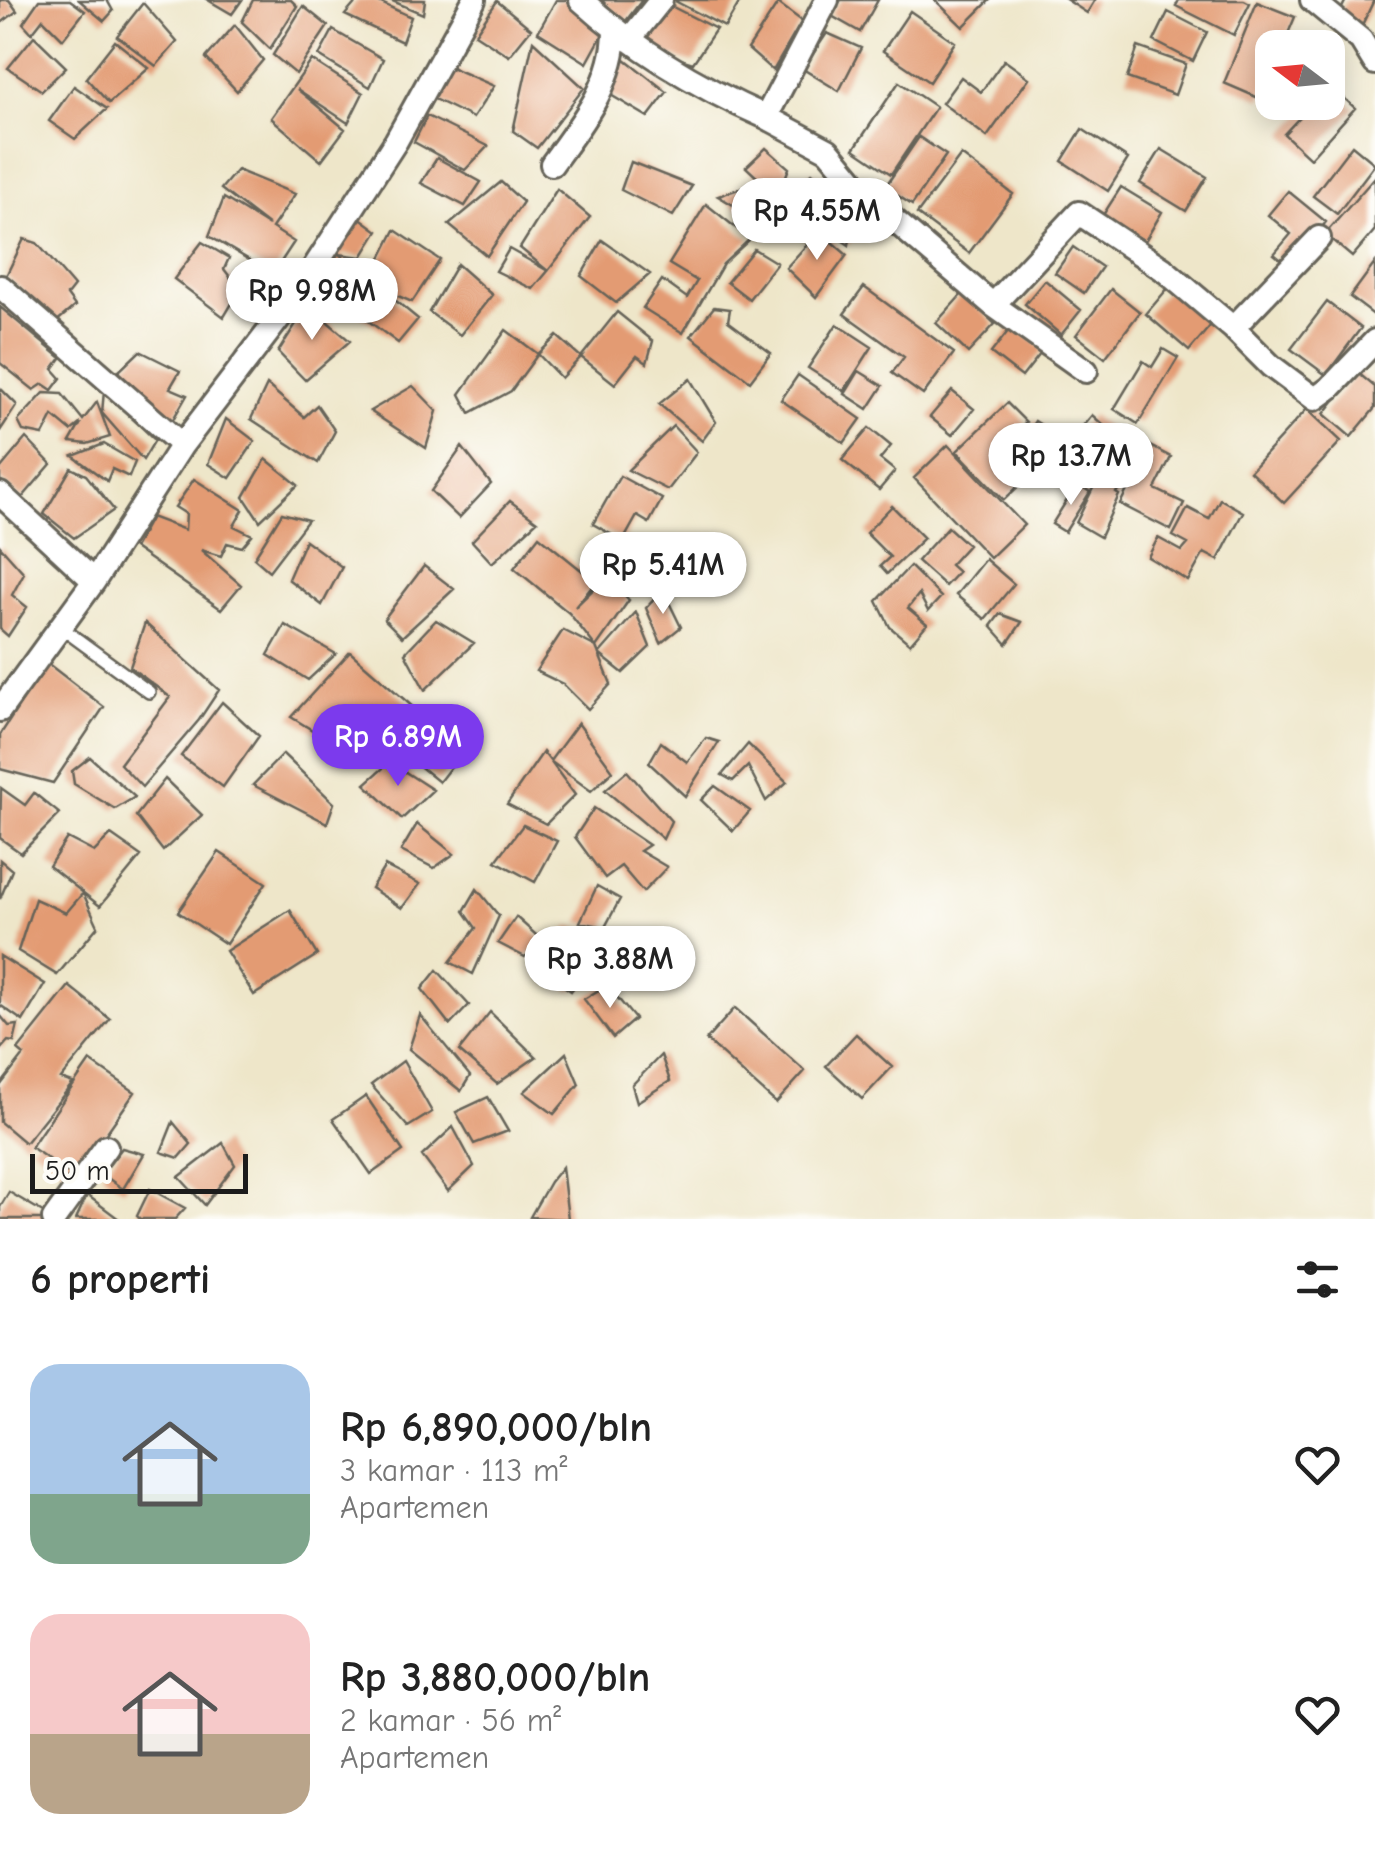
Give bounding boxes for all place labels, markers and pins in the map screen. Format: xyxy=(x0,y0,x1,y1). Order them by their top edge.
pin: Rp 4.55M xyxy=(714,178,920,263)
pin: Rp 9.98M xyxy=(209,258,415,343)
pin: Rp 13.7M xyxy=(968,423,1174,508)
pin: Rp 5.41M xyxy=(560,532,766,617)
pin: Rp 6.89M xyxy=(295,704,501,789)
pin: Rp 3.88M xyxy=(507,926,713,1011)

